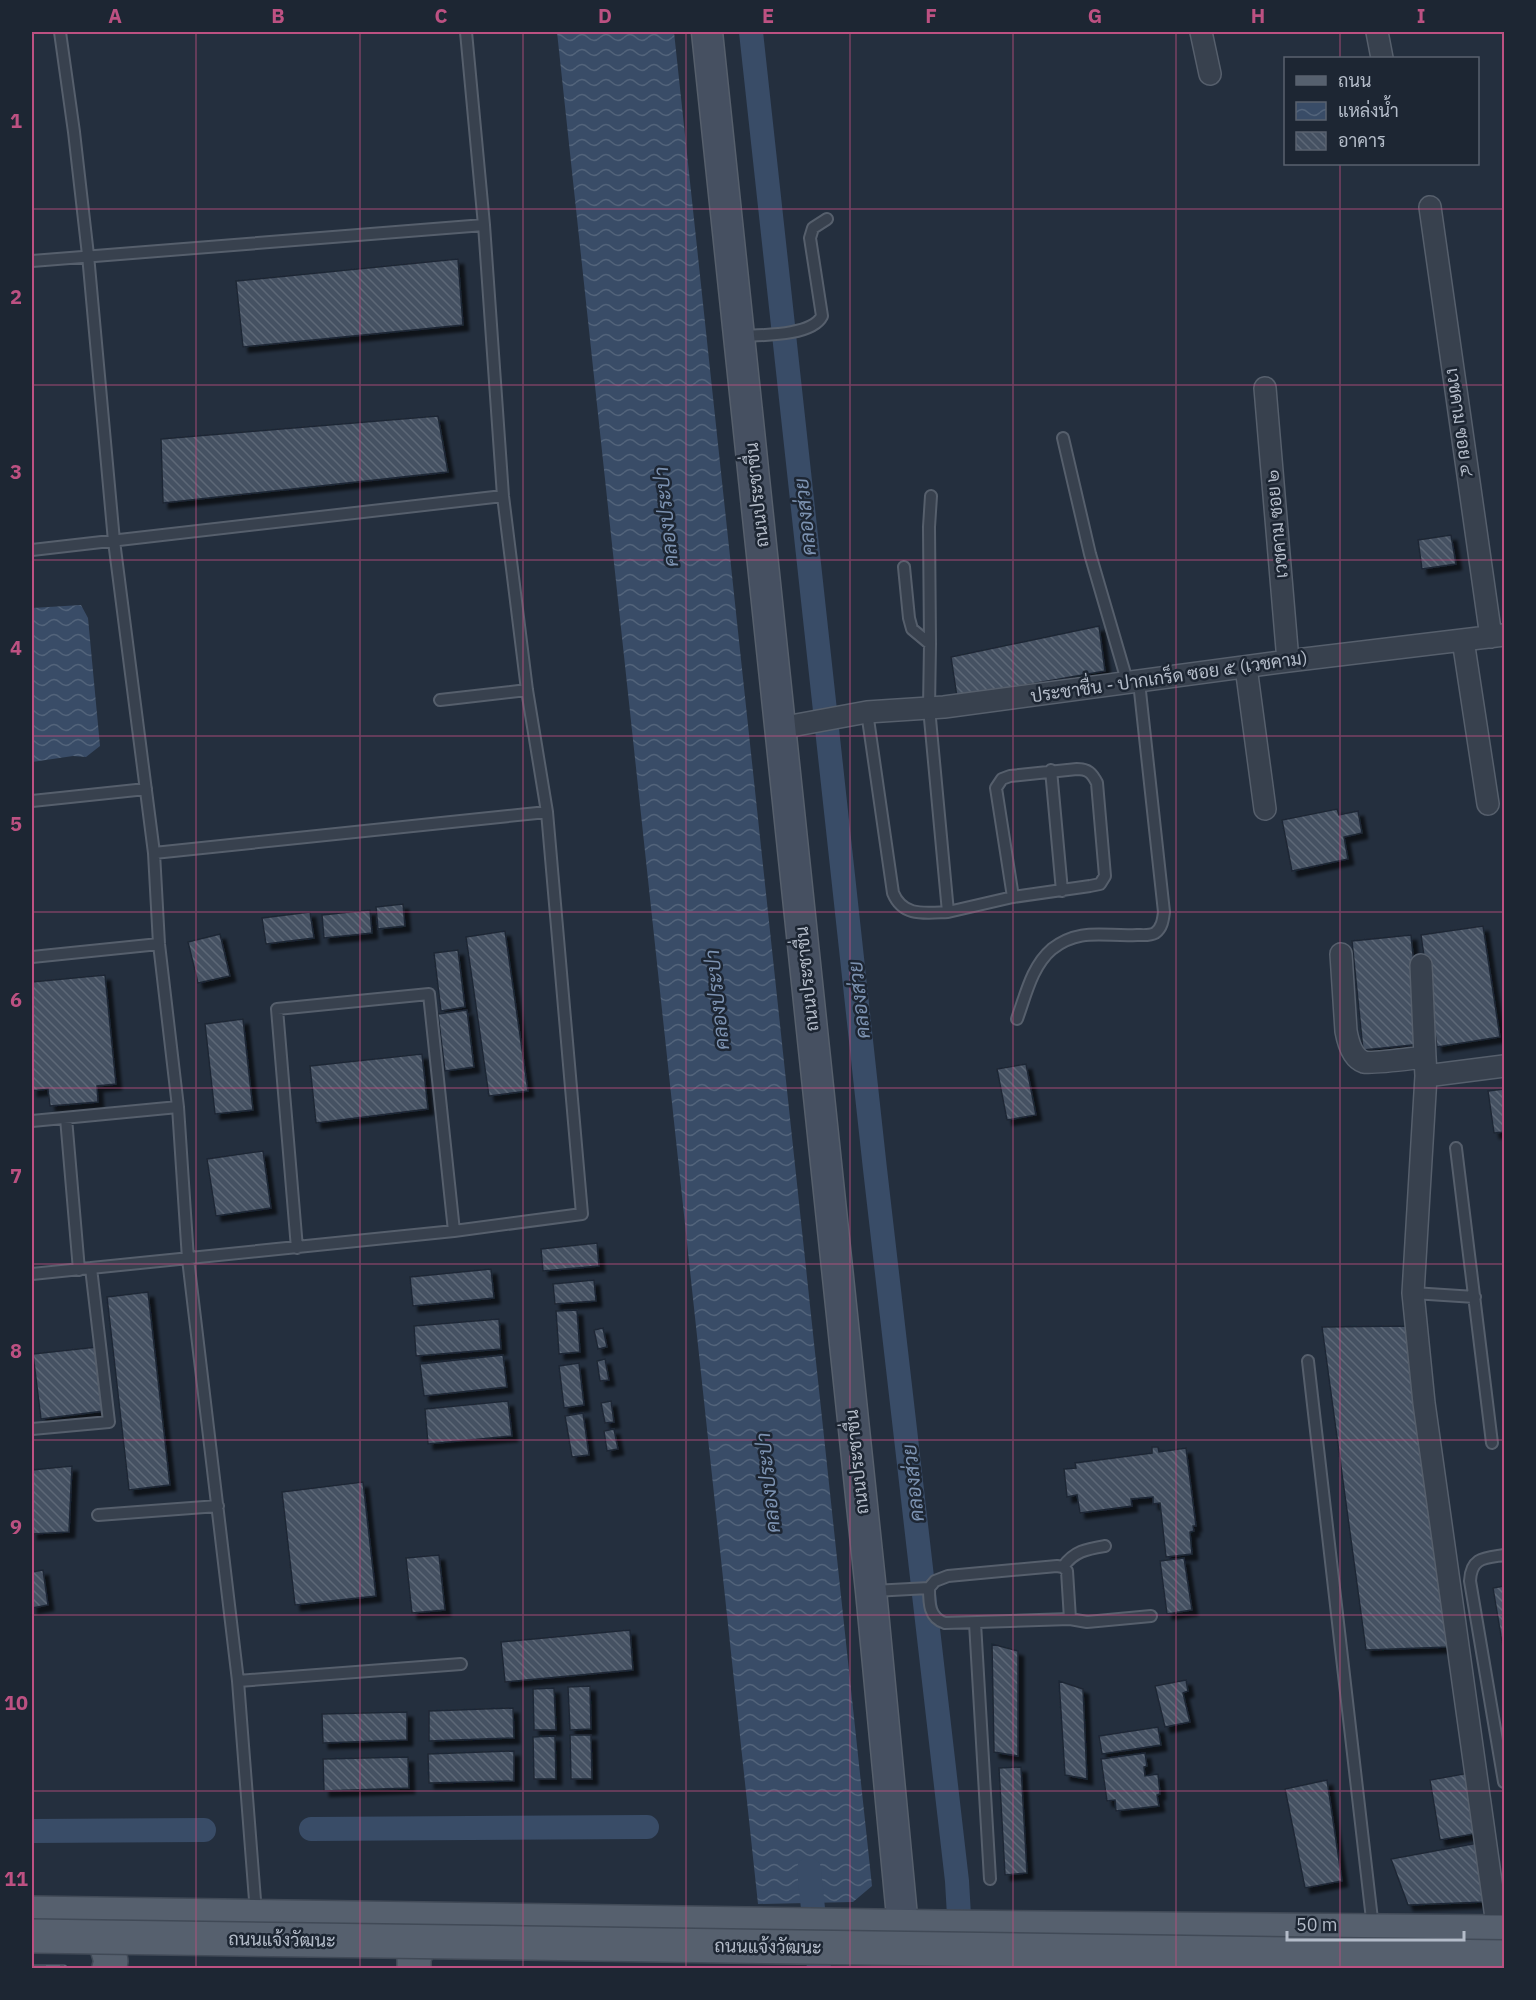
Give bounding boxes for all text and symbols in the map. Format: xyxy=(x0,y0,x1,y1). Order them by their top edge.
text: A xyxy=(108,2,122,29)
text: B xyxy=(271,2,285,29)
text: C xyxy=(434,2,448,29)
text: D xyxy=(598,2,612,29)
text: E xyxy=(762,2,774,29)
text: F xyxy=(925,2,937,29)
text: G xyxy=(1088,2,1102,29)
text: H xyxy=(1251,2,1265,29)
text: I xyxy=(1417,2,1425,29)
legend xyxy=(1284,57,1479,165)
text: ถนน xyxy=(1338,69,1371,92)
text: แหล่งน้ำ xyxy=(1338,95,1399,122)
text: 1 xyxy=(10,107,22,134)
text: อาคาร xyxy=(1338,129,1386,152)
text: 2 xyxy=(10,283,22,310)
street label: เวชคาม ซอย ๔ xyxy=(1442,366,1480,478)
street label: ถนนประชาชื่น xyxy=(736,441,773,549)
text: 3 xyxy=(10,458,22,485)
water label: คลองประปา xyxy=(647,466,684,569)
street label: เวชคาม ซอย ๒ xyxy=(1260,469,1293,579)
water label: คลองส่วย xyxy=(787,476,822,557)
text: 4 xyxy=(10,634,22,661)
street label: ประชาชื่น - ปากเกร็ด ซอย ๕ (เวชคาม) xyxy=(1028,642,1309,707)
text: 5 xyxy=(10,810,22,837)
street label: ถนนประชาชื่น xyxy=(786,925,823,1033)
water label: คลองประปา xyxy=(698,949,735,1052)
water label: คลองส่วย xyxy=(841,959,876,1040)
text: 6 xyxy=(10,986,22,1013)
text: 7 xyxy=(10,1162,22,1189)
text: 8 xyxy=(10,1337,22,1364)
street label: ถนนประชาชื่น xyxy=(836,1408,873,1516)
water label: คลองประปา xyxy=(749,1432,786,1535)
water label: คลองส่วย xyxy=(895,1442,930,1523)
text: 9 xyxy=(10,1513,22,1540)
text: 10 xyxy=(4,1689,28,1716)
text: 11 xyxy=(4,1865,28,1892)
scale bar xyxy=(1287,1904,1464,1942)
text: 50 m xyxy=(1296,1913,1338,1936)
street label: ถนนแจ้งวัฒนะ xyxy=(228,1927,336,1952)
street label: ถนนแจ้งวัฒนะ xyxy=(714,1934,822,1959)

